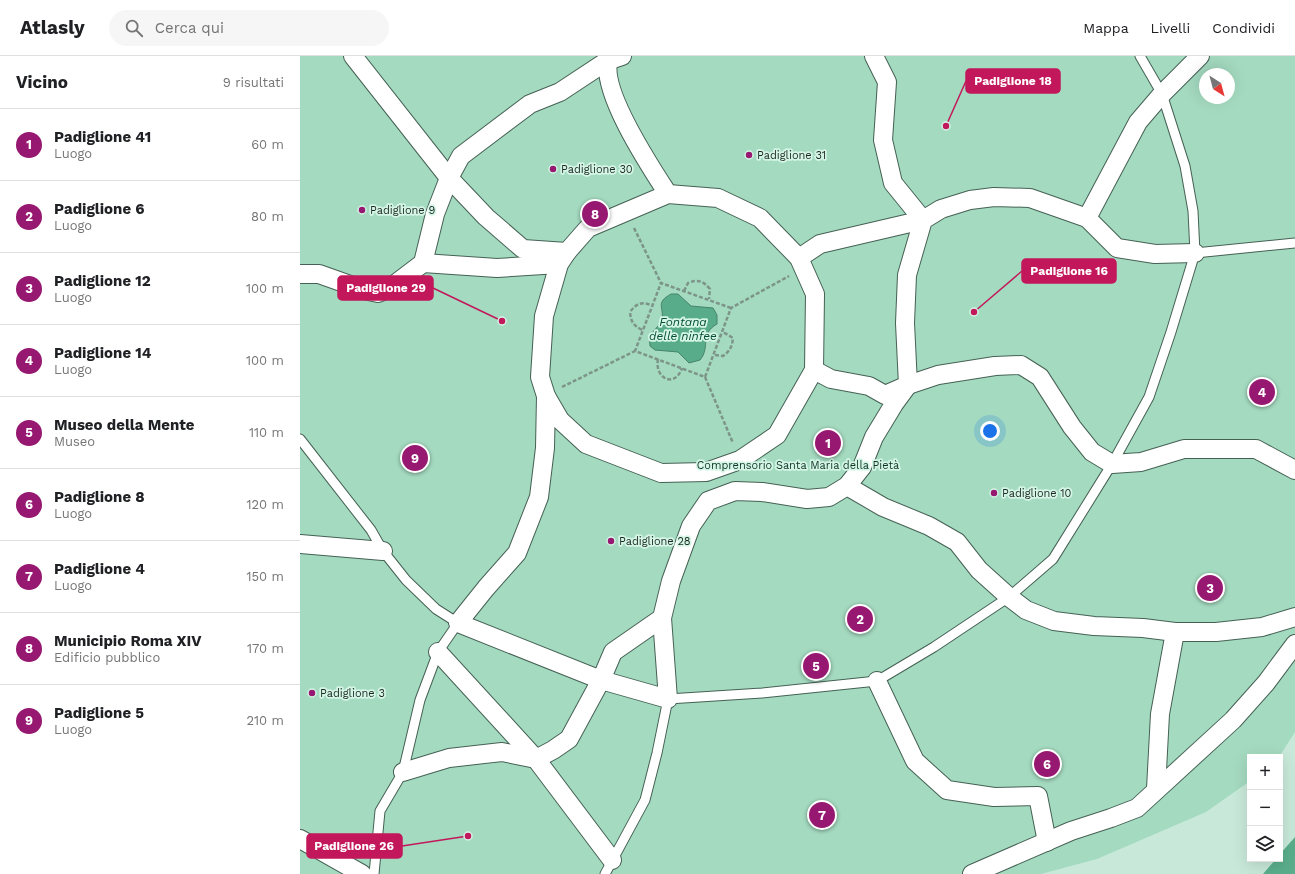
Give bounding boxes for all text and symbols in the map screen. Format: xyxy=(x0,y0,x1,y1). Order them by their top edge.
search box xyxy=(109,10,389,46)
text: Atlasly xyxy=(20,16,85,39)
icon: search xyxy=(123,17,145,39)
text: Cerca qui xyxy=(155,19,224,37)
text: Mappa xyxy=(1083,20,1129,36)
text: Livelli xyxy=(1151,20,1190,36)
text: Condividi xyxy=(1212,20,1275,36)
north arrow xyxy=(1199,68,1235,104)
callout: Padiglione 18 xyxy=(966,69,1060,93)
text: Vicino xyxy=(16,72,68,92)
text: Padiglione 18 xyxy=(974,74,1052,88)
text: 9 risultati xyxy=(223,75,284,90)
text: Padiglione 41 xyxy=(54,128,151,146)
text: 1 xyxy=(26,137,32,152)
text: 60 m xyxy=(251,137,284,152)
text: Luogo xyxy=(54,146,92,161)
place label: Padiglione 31 xyxy=(757,149,826,162)
marker: Padiglione 31 xyxy=(744,150,754,160)
place label: Padiglione 30 xyxy=(561,163,633,176)
marker: Padiglione 30 xyxy=(548,164,558,174)
pin: 8 xyxy=(582,199,608,229)
text: Padiglione 6 xyxy=(54,200,145,218)
place label: Padiglione 9 xyxy=(370,204,435,217)
marker: Padiglione 9 xyxy=(357,205,367,215)
text: 2 xyxy=(25,209,33,224)
text: 80 m xyxy=(251,209,284,224)
text: Luogo xyxy=(54,218,92,233)
callout: Padiglione 16 xyxy=(1022,259,1116,283)
text: Padiglione 16 xyxy=(1030,264,1108,278)
text: Padiglione 12 xyxy=(54,272,151,290)
callout: Padiglione 29 xyxy=(338,276,433,300)
text: 3 xyxy=(25,281,33,296)
text: 100 m xyxy=(246,281,284,296)
text: Padiglione 29 xyxy=(346,281,426,295)
text: Luogo xyxy=(54,290,92,305)
water label: Fontana delle ninfee xyxy=(649,315,717,343)
text: Padiglione 14 xyxy=(54,344,151,362)
text: 4 xyxy=(25,353,33,368)
text: 100 m xyxy=(246,353,284,368)
text: Luogo xyxy=(54,362,92,377)
pin: 4 xyxy=(1249,377,1275,407)
text: Museo della Mente xyxy=(54,416,194,434)
your location xyxy=(980,421,1000,441)
text: 5 xyxy=(25,425,33,440)
text: 110 m xyxy=(249,425,284,440)
pin: 1 xyxy=(815,428,841,458)
text: Museo xyxy=(54,434,95,449)
pin: 9 xyxy=(402,443,428,473)
park label: Comprensorio Santa Maria della Pietà xyxy=(697,459,899,472)
place label: Padiglione 10 xyxy=(1002,487,1071,500)
text: Padiglione 8 xyxy=(54,488,145,506)
marker: Padiglione 10 xyxy=(989,488,999,498)
text: 6 xyxy=(25,497,33,512)
text: 120 m xyxy=(246,497,284,512)
text: Luogo xyxy=(54,506,92,521)
place label: Padiglione 28 xyxy=(619,535,691,548)
marker: Padiglione 28 xyxy=(606,536,616,546)
text: Padiglione 4 xyxy=(54,560,145,578)
text: 7 xyxy=(25,569,33,584)
text: 150 m xyxy=(246,569,284,584)
pin: 3 xyxy=(1197,573,1223,603)
text: Luogo xyxy=(54,578,92,593)
pin: 2 xyxy=(847,604,873,634)
text: Municipio Roma XIV xyxy=(54,632,202,650)
text: 8 xyxy=(25,641,33,656)
text: 170 m xyxy=(247,641,284,656)
text: Edificio pubblico xyxy=(54,650,160,665)
pin: 5 xyxy=(803,651,829,681)
place label: Padiglione 3 xyxy=(320,687,385,700)
marker: Padiglione 3 xyxy=(307,688,317,698)
text: Padiglione 5 xyxy=(54,704,144,722)
text: 9 xyxy=(25,713,33,728)
text: 210 m xyxy=(246,713,284,728)
text: Luogo xyxy=(54,722,92,737)
pin: 6 xyxy=(1034,749,1060,779)
map controls xyxy=(1247,754,1283,862)
button: + xyxy=(1247,754,1283,790)
button: − xyxy=(1247,790,1283,826)
pin: 7 xyxy=(809,800,835,830)
button: layers xyxy=(1247,826,1283,862)
callout: Padiglione 26 xyxy=(307,834,402,858)
text: Padiglione 26 xyxy=(314,839,394,853)

